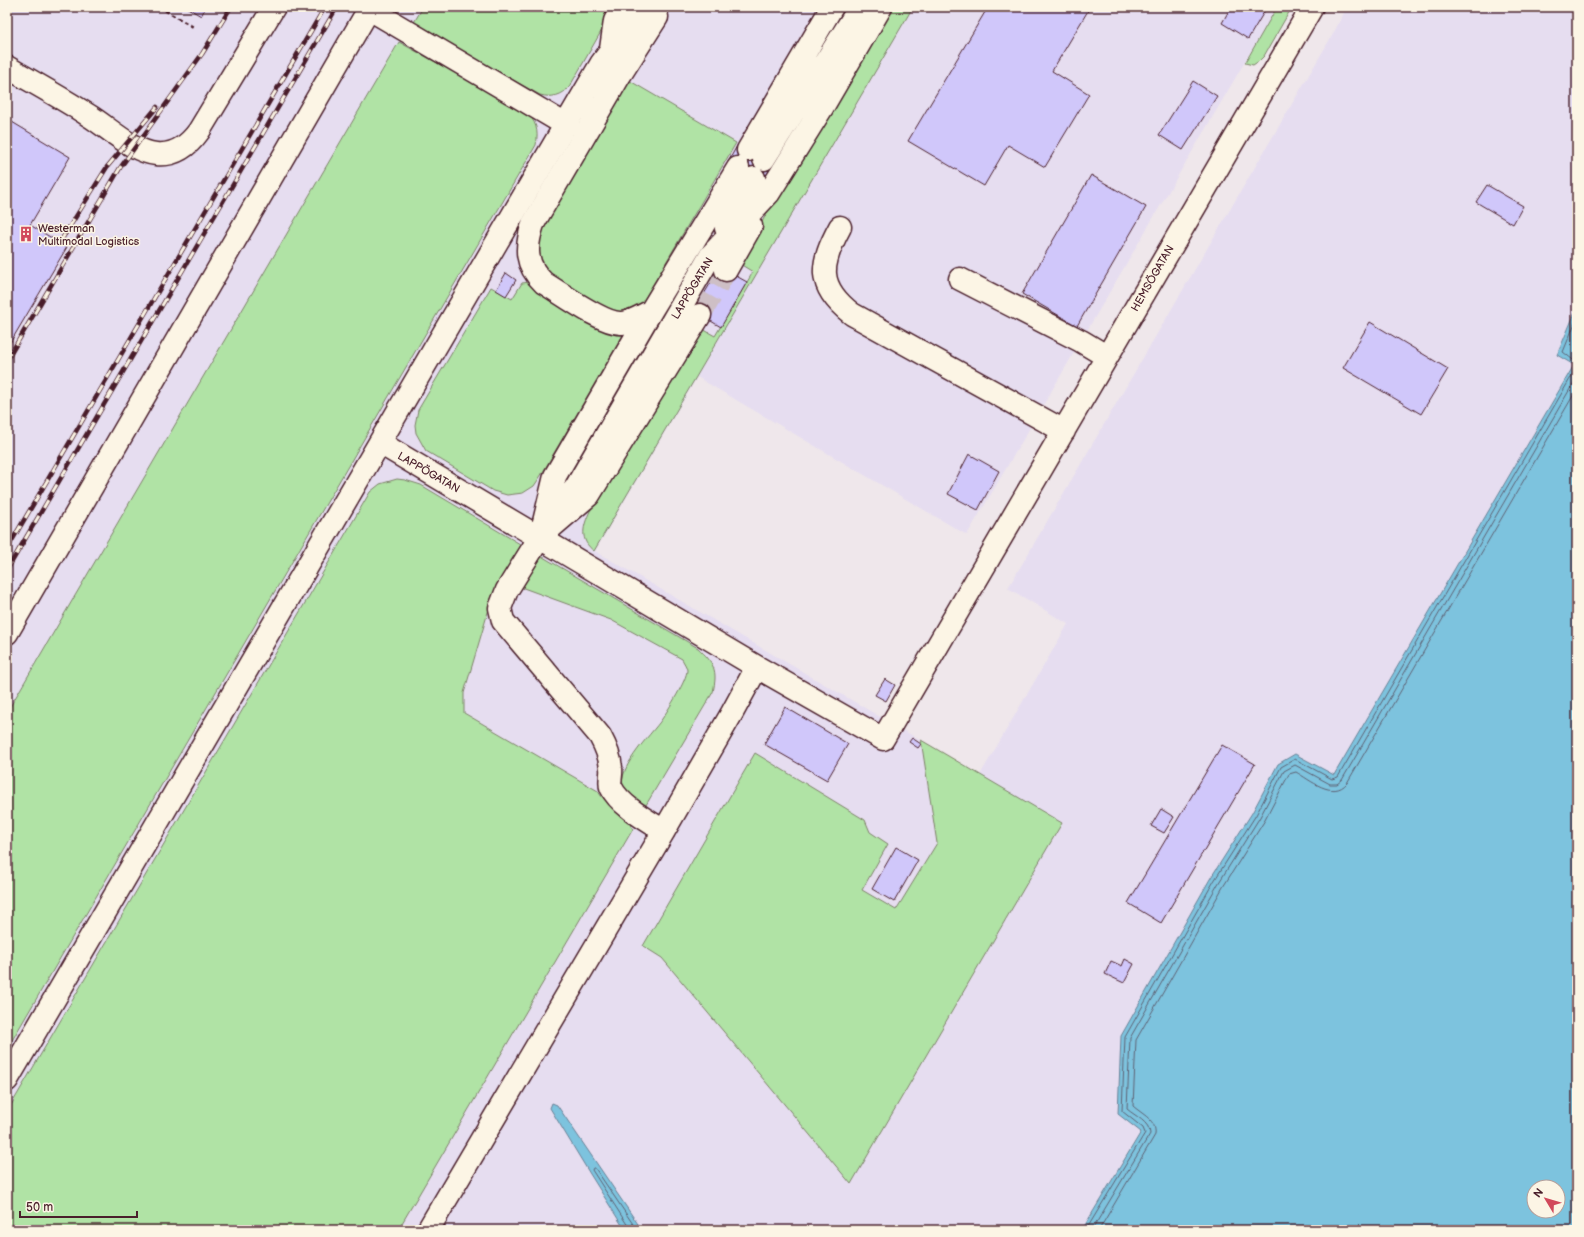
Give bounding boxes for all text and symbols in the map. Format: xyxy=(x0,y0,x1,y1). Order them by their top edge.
place label: Westerman Multimodal Logistics xyxy=(38,222,140,248)
building icon: Westerman Multimodal Logistics xyxy=(17,225,35,243)
street label: HEMSÖGATAN xyxy=(1127,242,1177,314)
street label: LAPPÖGATAN xyxy=(668,255,716,321)
street label: LAPPÖGATAN xyxy=(395,449,463,495)
north arrow xyxy=(1526,1179,1566,1219)
text: N xyxy=(1531,1186,1546,1200)
scale bar xyxy=(20,1193,137,1219)
text: 50 m xyxy=(26,1200,53,1215)

